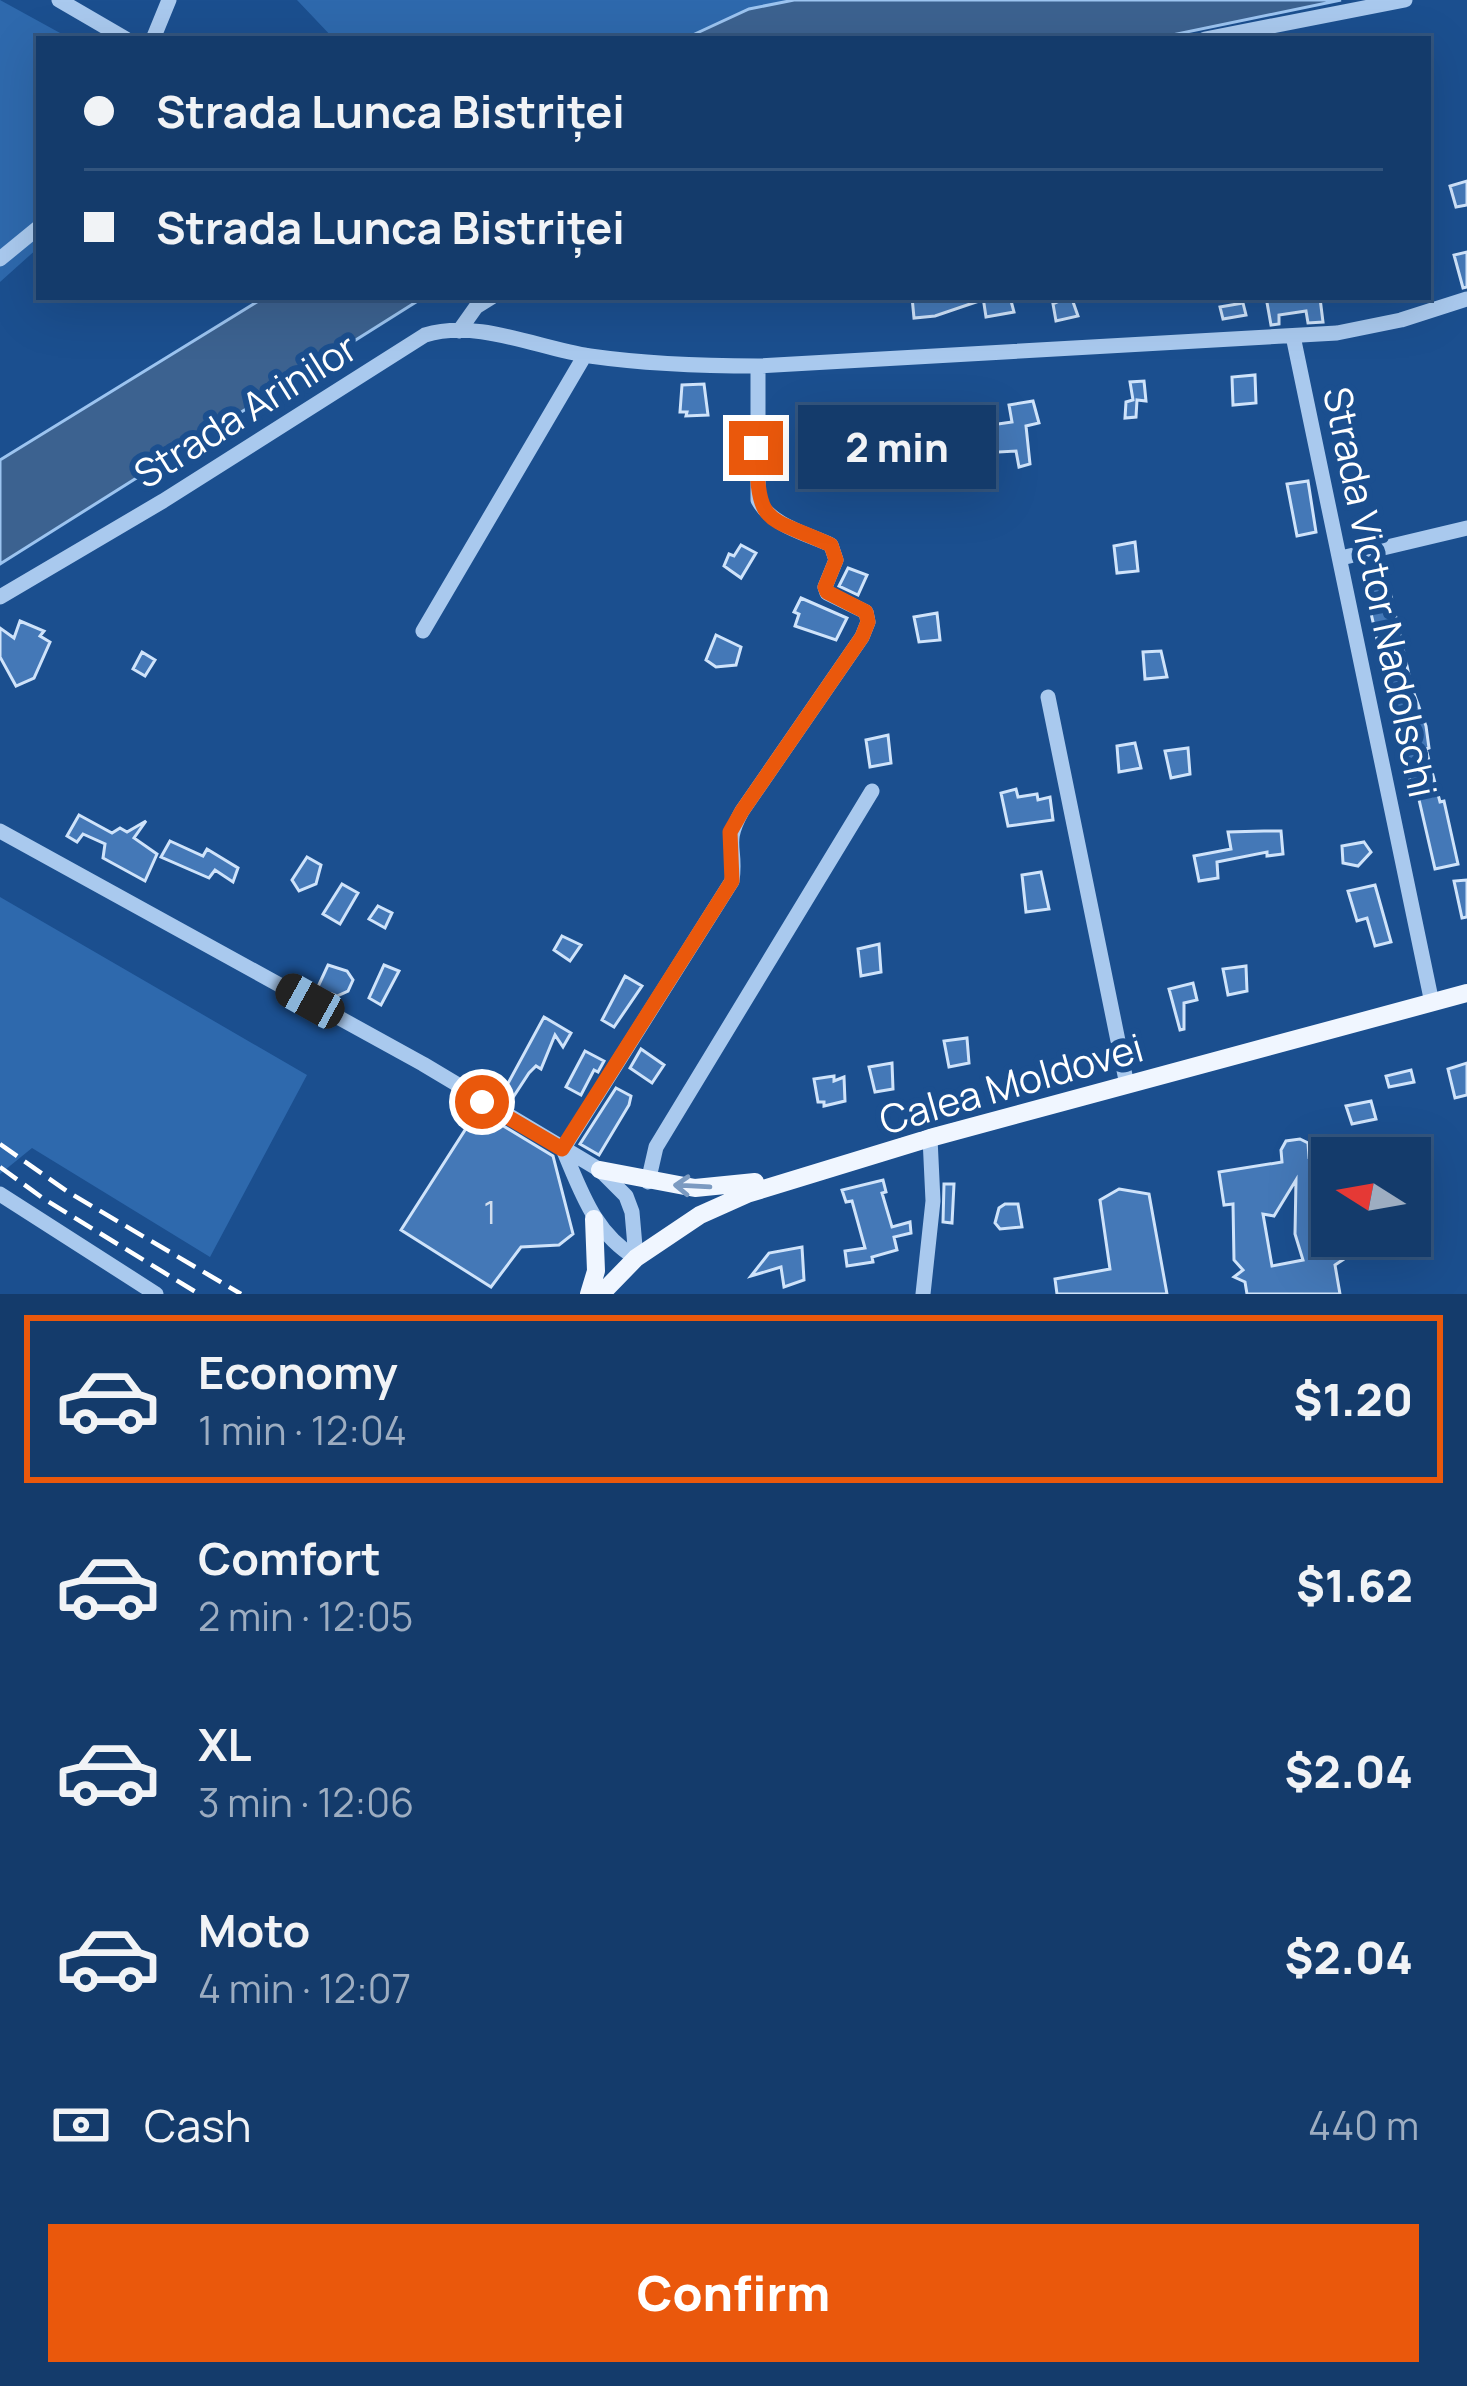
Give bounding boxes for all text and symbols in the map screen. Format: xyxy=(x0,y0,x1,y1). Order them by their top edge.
text: Strada Lunca Bistriței xyxy=(156,80,625,142)
text: Strada Lunca Bistriței xyxy=(156,196,625,258)
street label: Strada Arinilor xyxy=(123,320,367,500)
street label: Strada Victor Nadolschi xyxy=(1311,382,1451,802)
callout: 2 min xyxy=(798,406,996,490)
text: 2 min xyxy=(845,420,949,474)
route end xyxy=(729,421,783,475)
car xyxy=(270,968,350,1034)
street label: Calea Moldovei xyxy=(873,1020,1149,1146)
route start xyxy=(455,1075,509,1129)
north arrow xyxy=(1311,1137,1431,1257)
map controls xyxy=(1311,1137,1431,1257)
one-way arrow xyxy=(673,1174,712,1197)
house number: 1 xyxy=(484,1189,496,1234)
text: Economy xyxy=(198,1341,398,1403)
icon: car xyxy=(54,1345,162,1453)
text: $1.20 xyxy=(1294,1368,1413,1430)
text: 1 min · 12:04 xyxy=(198,1403,407,1457)
text: Comfort xyxy=(198,1527,381,1589)
icon: car xyxy=(54,1531,162,1639)
text: $1.62 xyxy=(1296,1554,1413,1616)
text: 2 min · 12:05 xyxy=(198,1589,413,1643)
text: XL xyxy=(198,1713,252,1775)
icon: car xyxy=(54,1717,162,1825)
text: $2.04 xyxy=(1285,1740,1413,1802)
text: 3 min · 12:06 xyxy=(198,1775,414,1829)
text: Moto xyxy=(198,1899,310,1961)
icon: car xyxy=(54,1903,162,2011)
text: $2.04 xyxy=(1285,1926,1413,1988)
text: 4 min · 12:07 xyxy=(198,1961,411,2015)
icon: cash xyxy=(48,2092,114,2158)
text: Cash xyxy=(144,2094,252,2156)
text: 440 m xyxy=(1308,2098,1419,2152)
button: Confirm xyxy=(48,2224,1419,2362)

